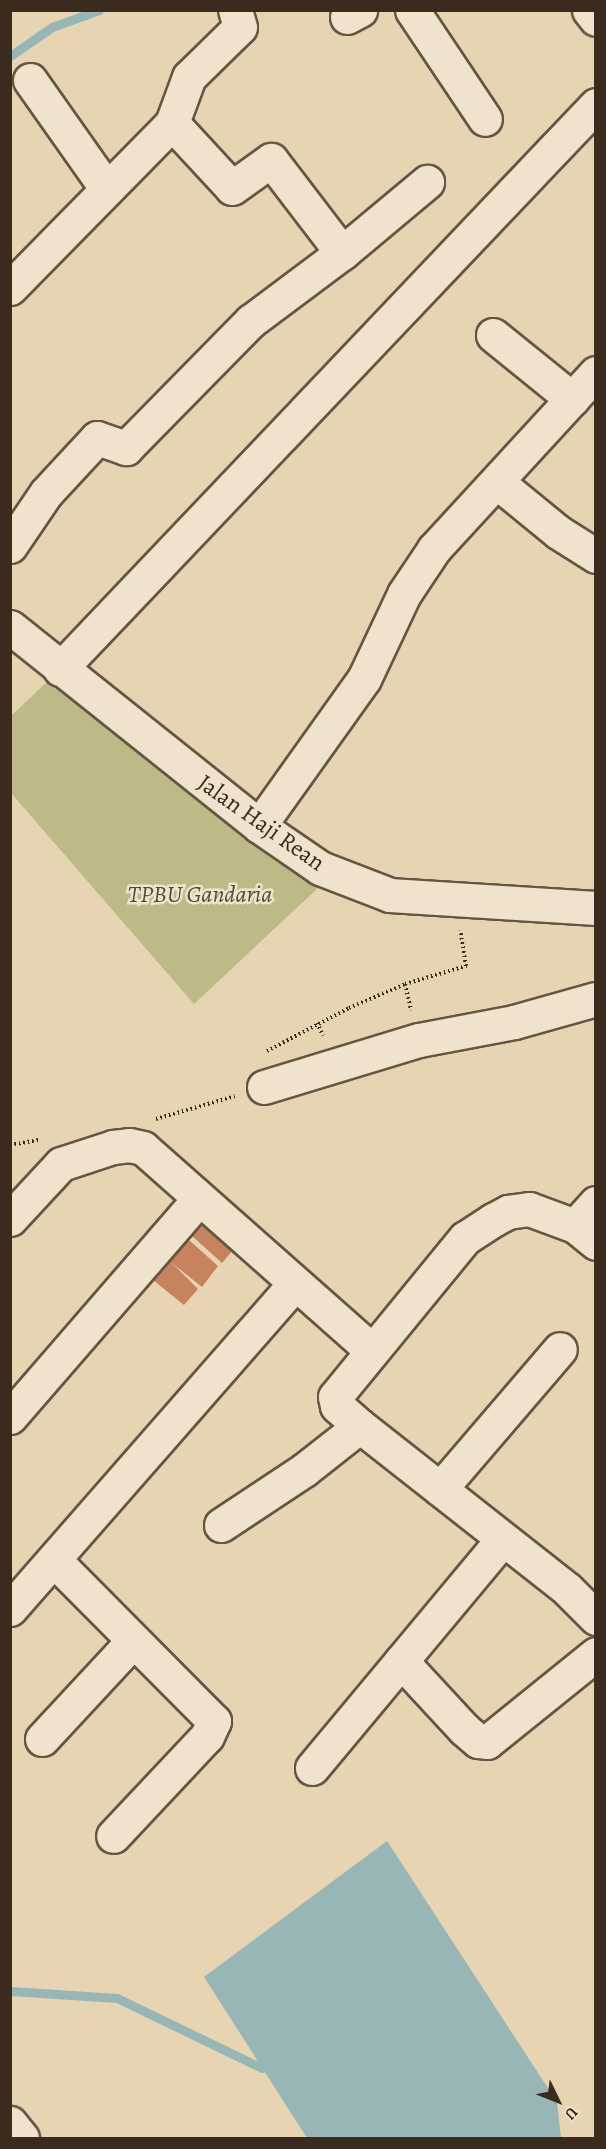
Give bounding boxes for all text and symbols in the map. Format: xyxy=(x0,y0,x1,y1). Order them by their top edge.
street label: Jalan Haji Rean xyxy=(192,769,330,877)
park label: TPBU Gandaria xyxy=(128,881,272,909)
north arrow xyxy=(528,2071,588,2131)
text: U xyxy=(560,2102,583,2125)

